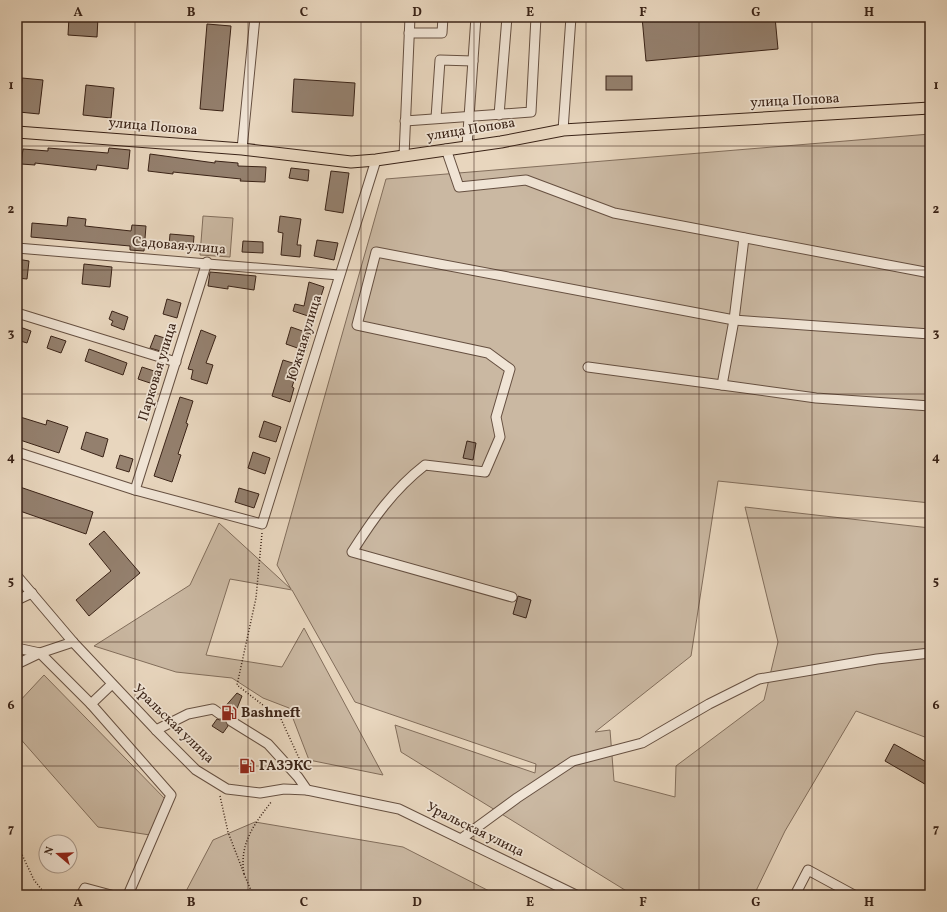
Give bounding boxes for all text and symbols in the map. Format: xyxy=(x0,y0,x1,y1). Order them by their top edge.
text: A xyxy=(73,4,83,22)
text: B xyxy=(187,4,196,22)
text: C xyxy=(300,4,308,22)
text: D xyxy=(412,4,422,22)
text: E xyxy=(526,4,534,22)
text: F xyxy=(639,4,647,22)
text: G xyxy=(751,4,761,22)
text: H xyxy=(864,4,874,22)
text: 1 xyxy=(8,77,14,95)
text: 1 xyxy=(933,77,939,95)
street label: улица Попова xyxy=(750,89,840,113)
street label: улица Попова xyxy=(108,114,198,140)
street label: улица Попова xyxy=(425,114,517,146)
text: 2 xyxy=(8,201,15,219)
text: 2 xyxy=(933,201,940,219)
street label: Садовая улица xyxy=(131,232,227,260)
street label: Южная улица xyxy=(283,292,327,384)
street label: Парковая улица xyxy=(134,320,182,424)
text: 3 xyxy=(8,325,15,343)
text: 3 xyxy=(933,325,940,343)
text: 4 xyxy=(7,449,15,467)
text: 4 xyxy=(932,449,940,467)
text: 5 xyxy=(8,573,14,591)
text: 5 xyxy=(933,573,939,591)
street label: Уральская улица xyxy=(128,680,218,768)
text: 6 xyxy=(7,697,15,715)
text: 6 xyxy=(932,697,940,715)
fuel station icon: Bashneft xyxy=(220,704,238,722)
place label: Bashneft xyxy=(241,704,301,723)
fuel station icon: ГАЗЭКС xyxy=(238,757,256,775)
place label: ГАЗЭКС xyxy=(259,757,312,776)
street label: Уральская улица xyxy=(423,798,527,862)
text: 7 xyxy=(8,821,14,839)
text: 7 xyxy=(933,821,939,839)
north arrow xyxy=(38,834,78,874)
text: N xyxy=(42,845,58,857)
text: A xyxy=(73,894,83,912)
text: B xyxy=(187,894,196,912)
text: C xyxy=(300,894,308,912)
text: D xyxy=(412,894,422,912)
text: E xyxy=(526,894,534,912)
text: F xyxy=(639,894,647,912)
text: G xyxy=(751,894,761,912)
text: H xyxy=(864,894,874,912)

